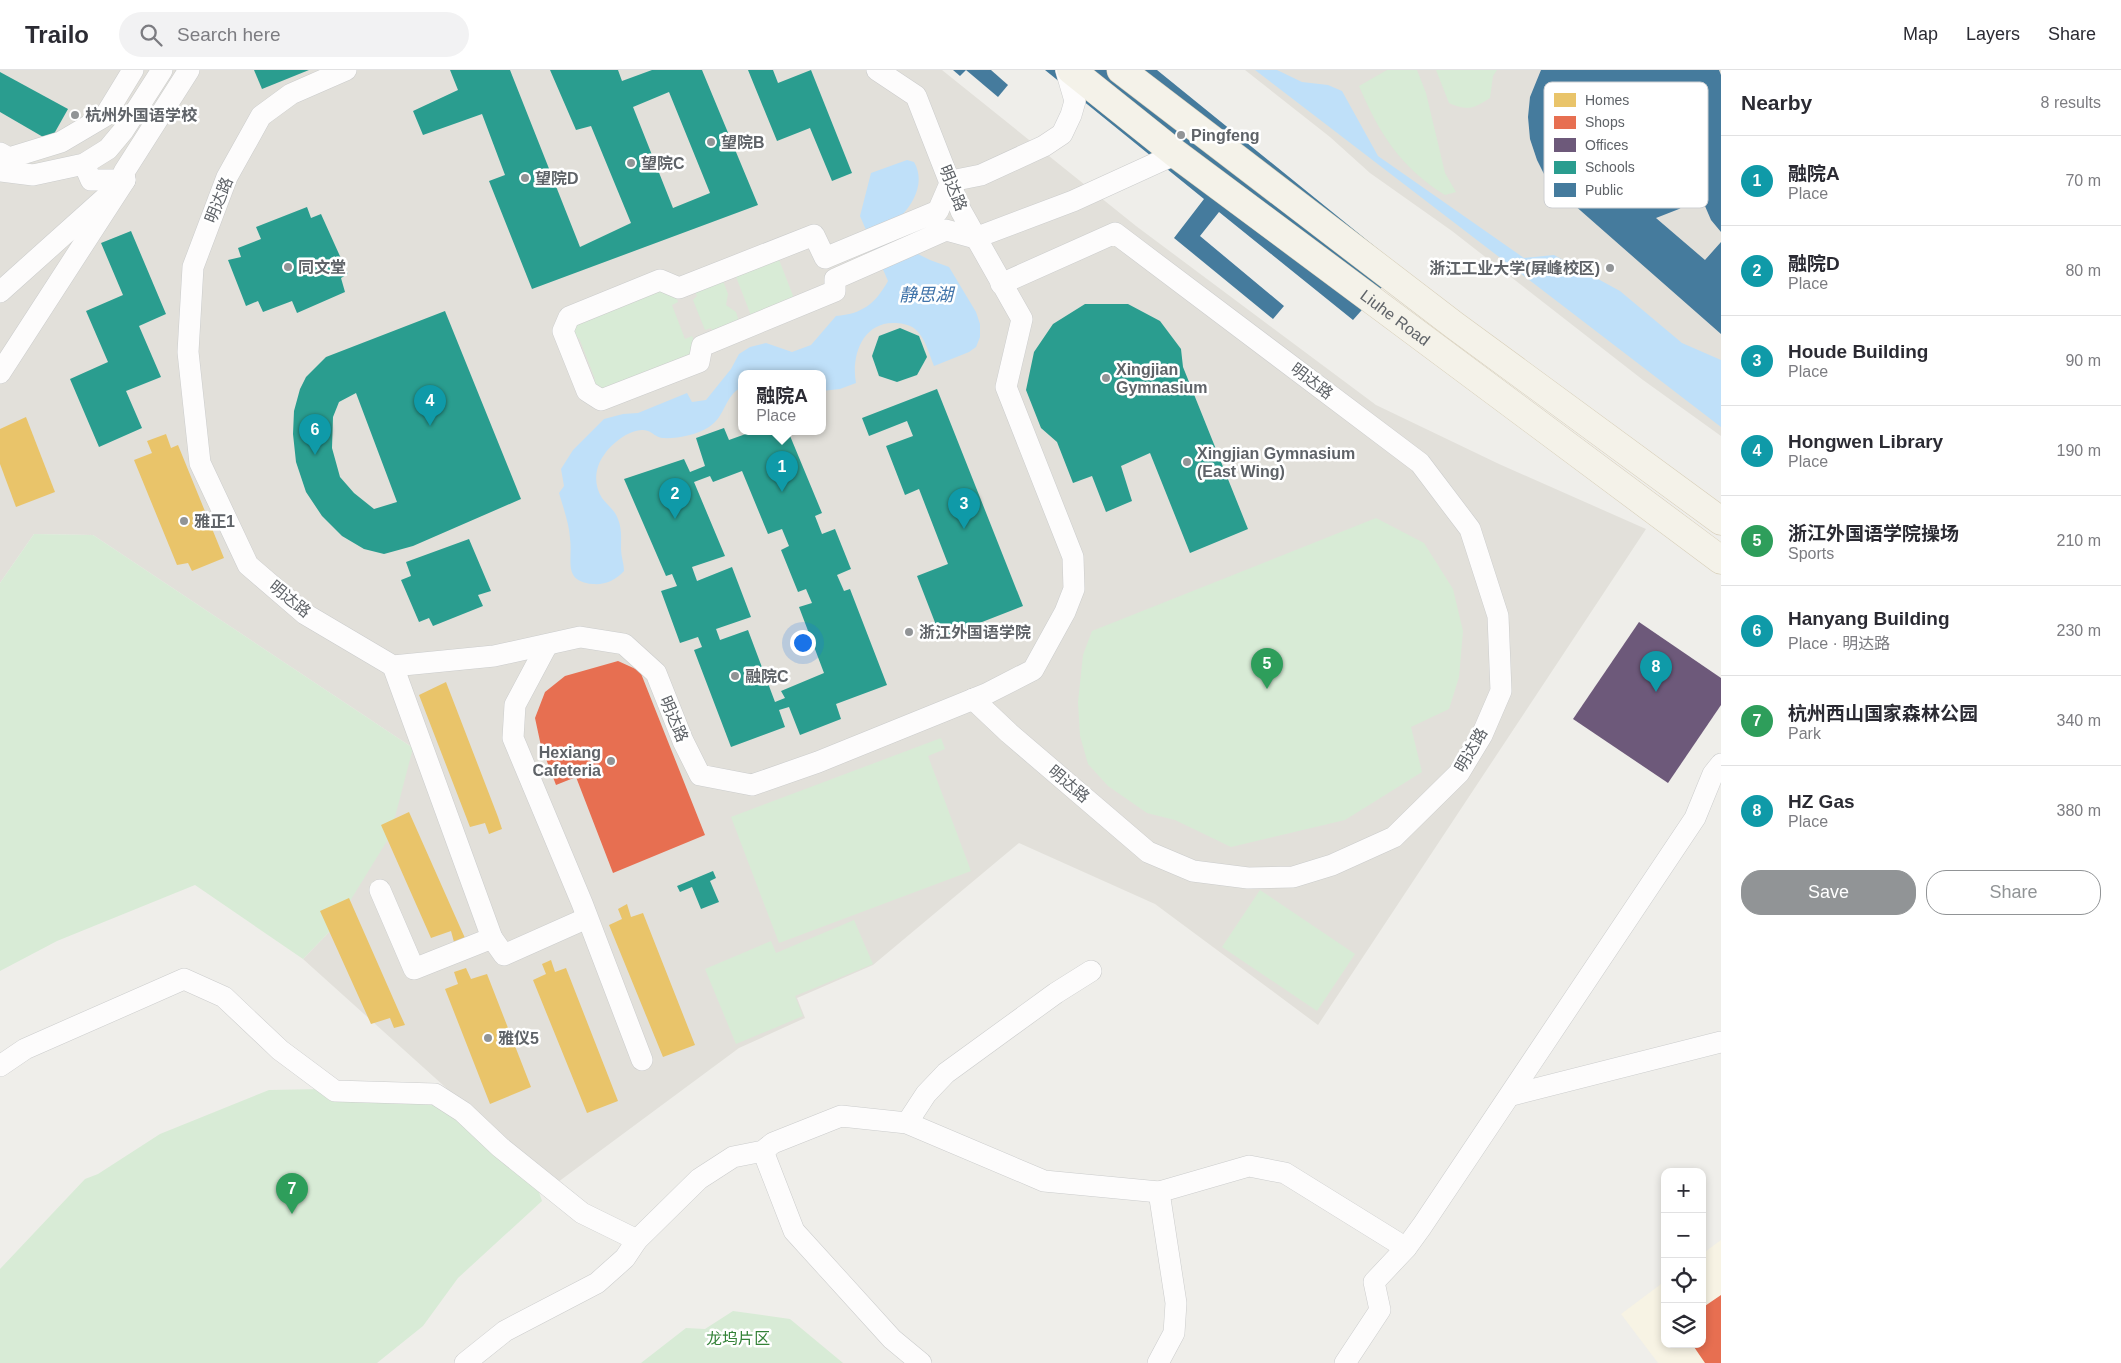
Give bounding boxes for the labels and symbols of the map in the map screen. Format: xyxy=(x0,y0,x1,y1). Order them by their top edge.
legend xyxy=(1544,82,1708,208)
text: Homes xyxy=(1585,92,1629,108)
place label: 杭州外国语学校 xyxy=(85,106,198,124)
marker: 杭州外国语学校 xyxy=(69,109,81,121)
text: Shops xyxy=(1585,114,1625,130)
place label: Pingfeng xyxy=(1191,127,1259,144)
marker: Pingfeng xyxy=(1175,129,1187,141)
place label: 望院B xyxy=(721,134,765,151)
marker: 望院B xyxy=(705,136,717,148)
text: Offices xyxy=(1585,137,1628,153)
place label: 望院C xyxy=(641,155,685,172)
marker: 望院C xyxy=(625,157,637,169)
text: Schools xyxy=(1585,159,1635,175)
street label: 明达路 xyxy=(936,163,970,213)
place label: 望院D xyxy=(535,170,579,187)
marker: 望院D xyxy=(519,172,531,184)
street label: 明达路 xyxy=(202,175,236,225)
text: Public xyxy=(1585,182,1623,198)
place label: 同文堂 xyxy=(298,259,346,276)
place label: 浙江工业大学(屏峰校区) xyxy=(1429,259,1600,277)
marker: 同文堂 xyxy=(282,261,294,273)
marker: 浙江工业大学(屏峰校区) xyxy=(1604,262,1616,274)
water label: 静思湖 xyxy=(899,285,956,305)
street label: Liuhe Road xyxy=(1357,286,1433,349)
street label: 明达路 xyxy=(1288,360,1336,402)
place label: Xingjian Gymnasium xyxy=(1116,361,1208,396)
marker: Xingjian Gymnasium xyxy=(1100,372,1112,384)
pin: 4 xyxy=(414,385,446,426)
pin: 6 xyxy=(299,414,331,455)
place label: Xingjian Gymnasium (East Wing) xyxy=(1197,445,1355,480)
pin: 1 xyxy=(766,451,798,492)
marker: Xingjian Gymnasium (East Wing) xyxy=(1181,456,1193,468)
pin: 2 xyxy=(659,478,691,519)
pin: 3 xyxy=(948,488,980,529)
place label: 雅正1 xyxy=(194,513,235,530)
marker: 雅正1 xyxy=(178,515,190,527)
street label: 明达路 xyxy=(266,577,314,621)
place label: 浙江外国语学院 xyxy=(919,624,1031,641)
marker: 浙江外国语学院 xyxy=(903,626,915,638)
your location xyxy=(790,630,816,656)
pin: 5 xyxy=(1251,648,1283,689)
pin: 8 xyxy=(1640,651,1672,692)
place label: 融院C xyxy=(745,668,789,685)
marker: 融院C xyxy=(729,670,741,682)
street label: 明达路 xyxy=(657,694,691,744)
street label: 明达路 xyxy=(1452,725,1490,775)
place label: Hexiang Cafeteria xyxy=(533,744,601,779)
marker: Hexiang Cafeteria xyxy=(605,755,617,767)
street label: 明达路 xyxy=(1045,762,1093,806)
place label: 雅仪5 xyxy=(498,1030,539,1047)
marker: 雅仪5 xyxy=(482,1032,494,1044)
pin: 7 xyxy=(276,1173,308,1214)
park label: 龙坞片区 xyxy=(706,1330,770,1347)

